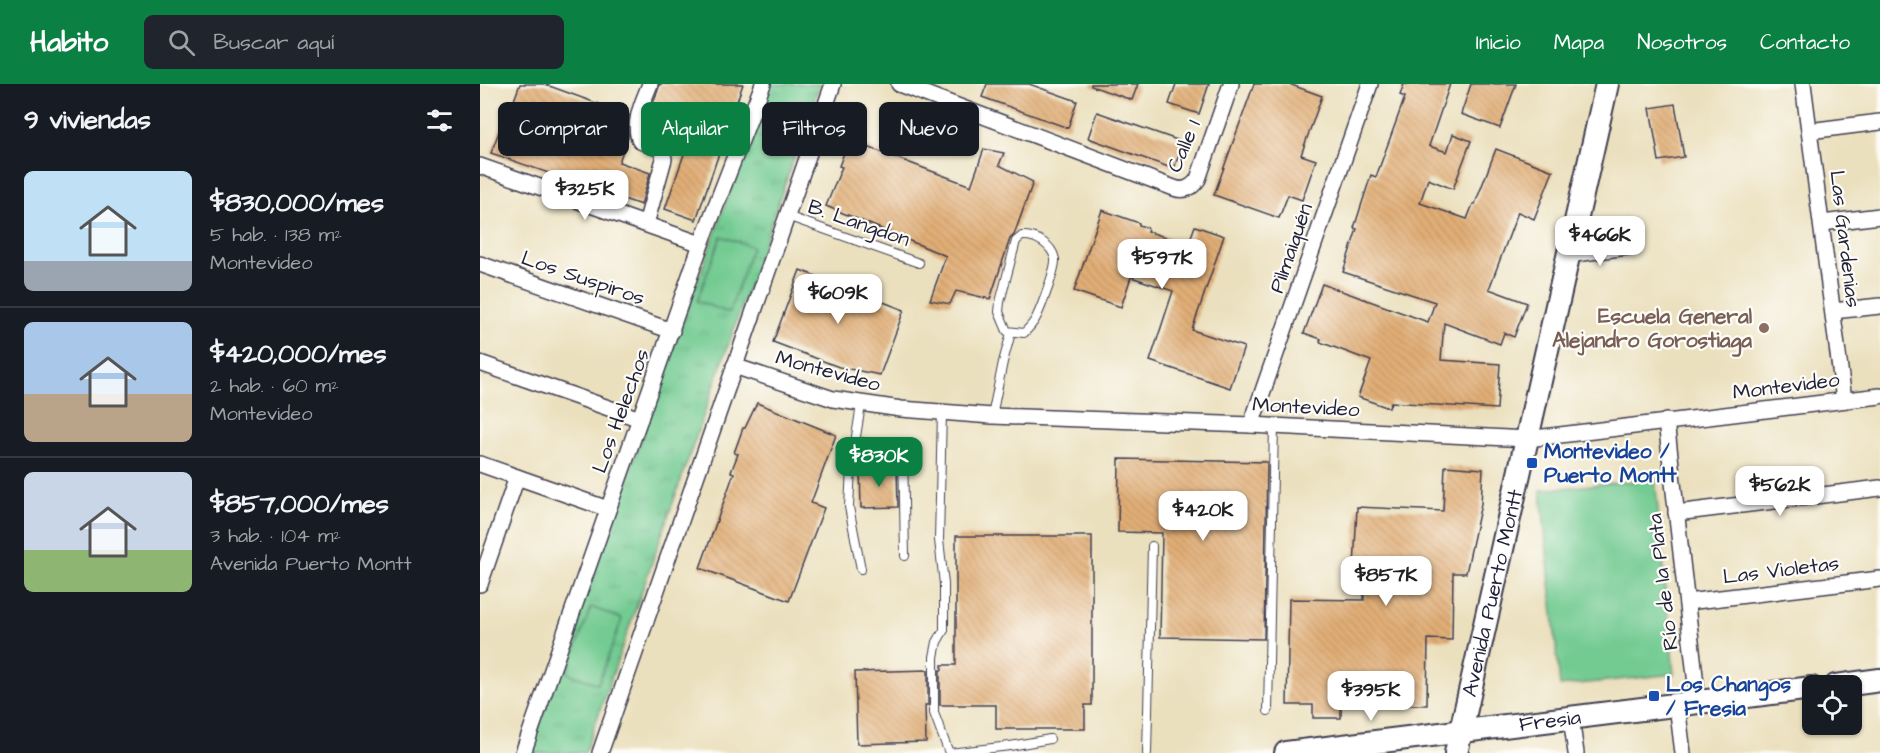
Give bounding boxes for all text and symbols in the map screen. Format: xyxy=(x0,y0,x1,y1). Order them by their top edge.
search box xyxy=(144,15,564,69)
text: Habito xyxy=(30,23,108,62)
icon: search xyxy=(165,26,198,59)
text: Buscar aquí xyxy=(213,27,334,58)
text: Inicio xyxy=(1476,28,1521,57)
text: Mapa xyxy=(1554,28,1604,57)
text: Nosotros xyxy=(1637,28,1727,57)
text: Contacto xyxy=(1760,28,1850,57)
text: 9 viviendas xyxy=(24,102,151,138)
chip: Comprar xyxy=(498,102,629,156)
chip: Alquilar xyxy=(641,102,750,156)
chip: Filtros xyxy=(762,102,867,156)
chip: Nuevo xyxy=(879,102,979,156)
icon: filters xyxy=(423,104,456,137)
street label: Calle 1 xyxy=(1160,115,1208,177)
street label: Las Gardenias xyxy=(1822,169,1868,309)
pin: $325K xyxy=(543,170,627,221)
text: $325K xyxy=(555,175,615,203)
text: $830,000/mes xyxy=(210,185,384,221)
street label: B. Langdon xyxy=(804,192,914,256)
icon: home xyxy=(72,195,144,267)
street label: Pilmaiquén xyxy=(1262,199,1320,297)
pin: $466K xyxy=(1558,216,1642,267)
text: 5 hab. · 138 m² xyxy=(210,221,342,249)
text: $466K xyxy=(1569,221,1631,249)
pin: $597K xyxy=(1120,239,1204,290)
street label: Los Suspiros xyxy=(517,243,649,314)
text: $597K xyxy=(1131,244,1193,272)
text: Montevideo xyxy=(210,249,312,277)
pin: $609K xyxy=(796,274,880,325)
text: $609K xyxy=(808,279,868,307)
place label: Escuela General Alejandro Gorostiaga xyxy=(1552,302,1753,357)
marker: Escuela General Alejandro Gorostiaga xyxy=(1757,321,1771,335)
text: $420,000/mes xyxy=(210,336,386,372)
street label: Montevideo xyxy=(772,343,884,399)
street label: Los Helechos xyxy=(585,345,657,477)
icon: home xyxy=(72,346,144,418)
street label: Montevideo xyxy=(1731,365,1841,407)
text: 2 hab. · 60 m² xyxy=(210,372,339,400)
street label: Montevideo xyxy=(1252,390,1361,424)
text: Montevideo xyxy=(210,400,312,428)
pin: $830K xyxy=(837,437,921,488)
place label: Montevideo / Puerto Montt xyxy=(1544,437,1677,490)
text: $830K xyxy=(849,442,909,470)
marker: Montevideo / Puerto Montt xyxy=(1525,456,1539,470)
pin: $562K xyxy=(1738,466,1822,517)
text: $562K xyxy=(1749,471,1811,499)
text: $857,000/mes xyxy=(210,486,389,522)
street label: Avenida Puerto Montt xyxy=(1455,486,1530,700)
pin: $420K xyxy=(1161,491,1245,542)
icon: home xyxy=(72,496,144,568)
text: $420K xyxy=(1173,496,1233,524)
street label: Río de la Plata xyxy=(1640,512,1686,652)
text: 3 hab. · 104 m² xyxy=(210,522,341,550)
street label: Las Violetas xyxy=(1721,548,1841,592)
text: Avenida Puerto Montt xyxy=(210,550,412,578)
pin: $857K xyxy=(1344,556,1428,607)
text: $857K xyxy=(1355,561,1417,589)
place label: Los Changos / Fresia xyxy=(1666,670,1791,723)
pin: $395K xyxy=(1329,671,1413,722)
map controls xyxy=(1802,675,1862,735)
button: locate xyxy=(1802,675,1862,735)
text: $395K xyxy=(1342,676,1400,704)
marker: Los Changos / Fresia xyxy=(1647,689,1661,703)
street label: Fresia xyxy=(1517,702,1583,739)

